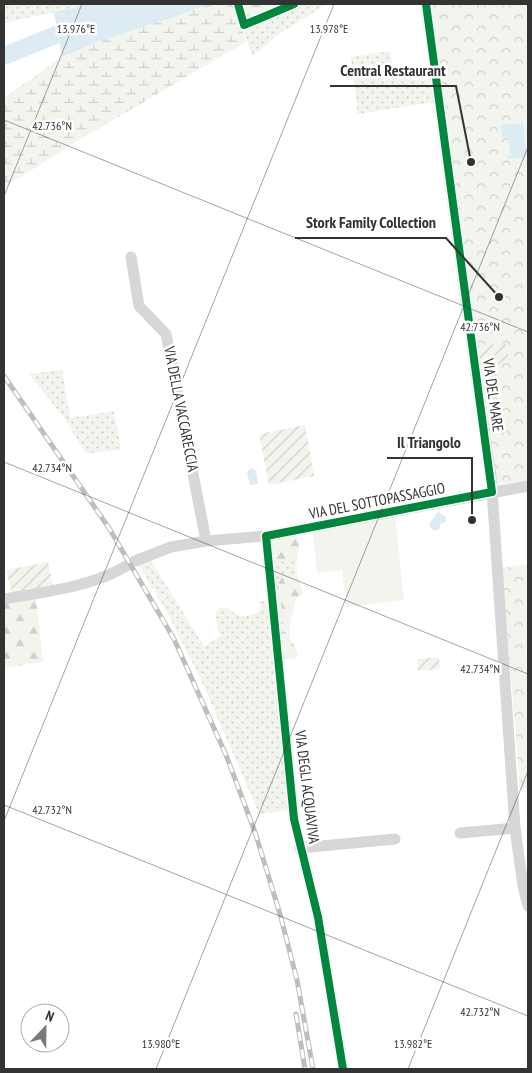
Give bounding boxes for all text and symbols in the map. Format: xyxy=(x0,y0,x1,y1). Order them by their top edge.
text: 13.976°E xyxy=(57,21,95,36)
text: 13.978°E xyxy=(310,21,348,36)
callout: Central Restaurant xyxy=(330,55,456,86)
text: Central Restaurant xyxy=(340,60,446,80)
text: 42.736°N xyxy=(32,118,72,133)
callout: Stork Family Collection xyxy=(295,207,446,238)
text: Stork Family Collection xyxy=(306,212,436,232)
text: 42.736°N xyxy=(460,319,500,334)
street label: VIA DELLA VACCARECCIA xyxy=(160,344,203,474)
street label: VIA DEL MARE xyxy=(479,356,508,433)
callout: Il Triangolo xyxy=(387,427,472,458)
text: Il Triangolo xyxy=(397,432,461,452)
text: 42.734°N xyxy=(32,460,72,475)
street label: VIA DEL SOTTOPASSAGGIO xyxy=(306,478,446,523)
text: 42.734°N xyxy=(460,661,500,676)
street label: VIA DEGLI ACQUAVIVA xyxy=(291,728,324,846)
text: 42.732°N xyxy=(32,802,72,817)
north arrow xyxy=(20,1003,70,1053)
text: 42.732°N xyxy=(460,1004,500,1019)
text: N xyxy=(43,1006,57,1026)
text: 13.980°E xyxy=(142,1036,180,1051)
text: 13.982°E xyxy=(394,1036,432,1051)

